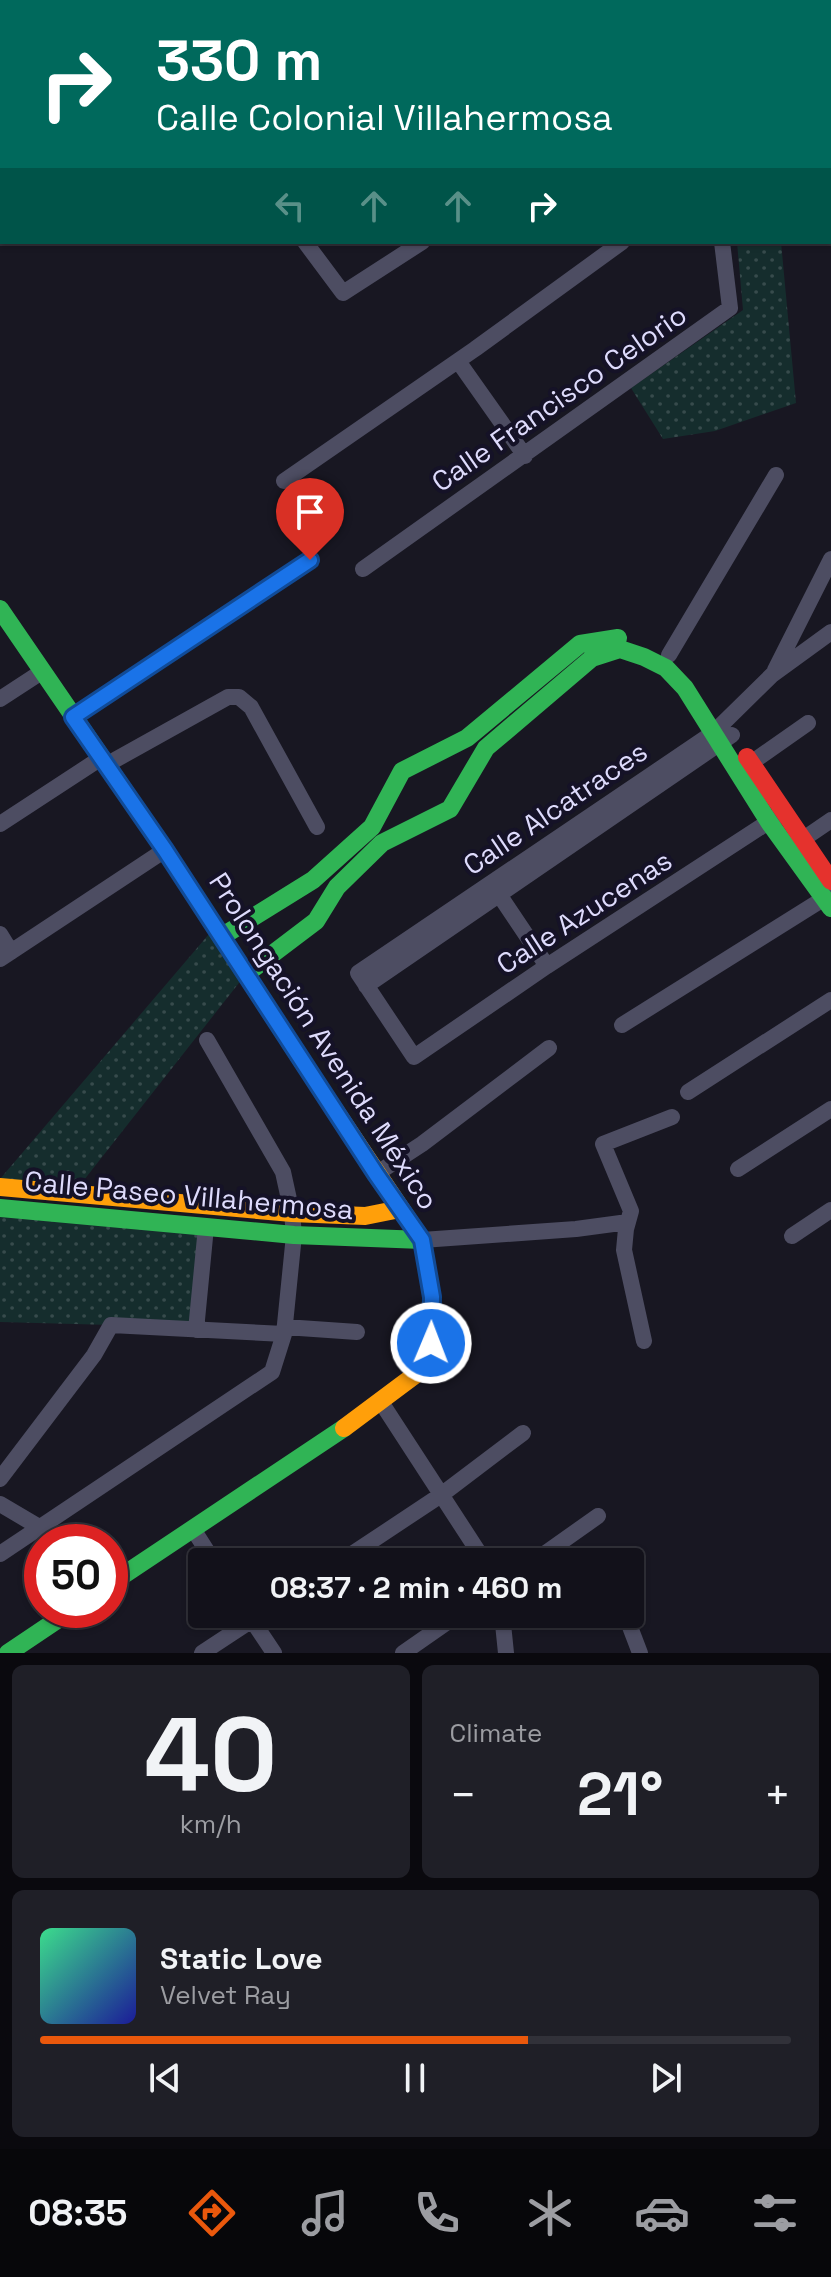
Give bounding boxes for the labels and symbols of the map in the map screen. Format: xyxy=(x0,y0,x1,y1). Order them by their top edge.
street label: Calle Francisco Celorio xyxy=(425,296,693,500)
pin xyxy=(276,478,344,560)
street label: Calle Alcatraces xyxy=(456,733,654,883)
street label: Calle Azucenas xyxy=(490,842,678,982)
street label: Prolongación Avenida México xyxy=(201,866,447,1216)
street label: Calle Paseo Villahermosa xyxy=(23,1163,355,1227)
position arrow xyxy=(389,1301,473,1385)
speed limit sign: 50 xyxy=(24,1524,128,1628)

